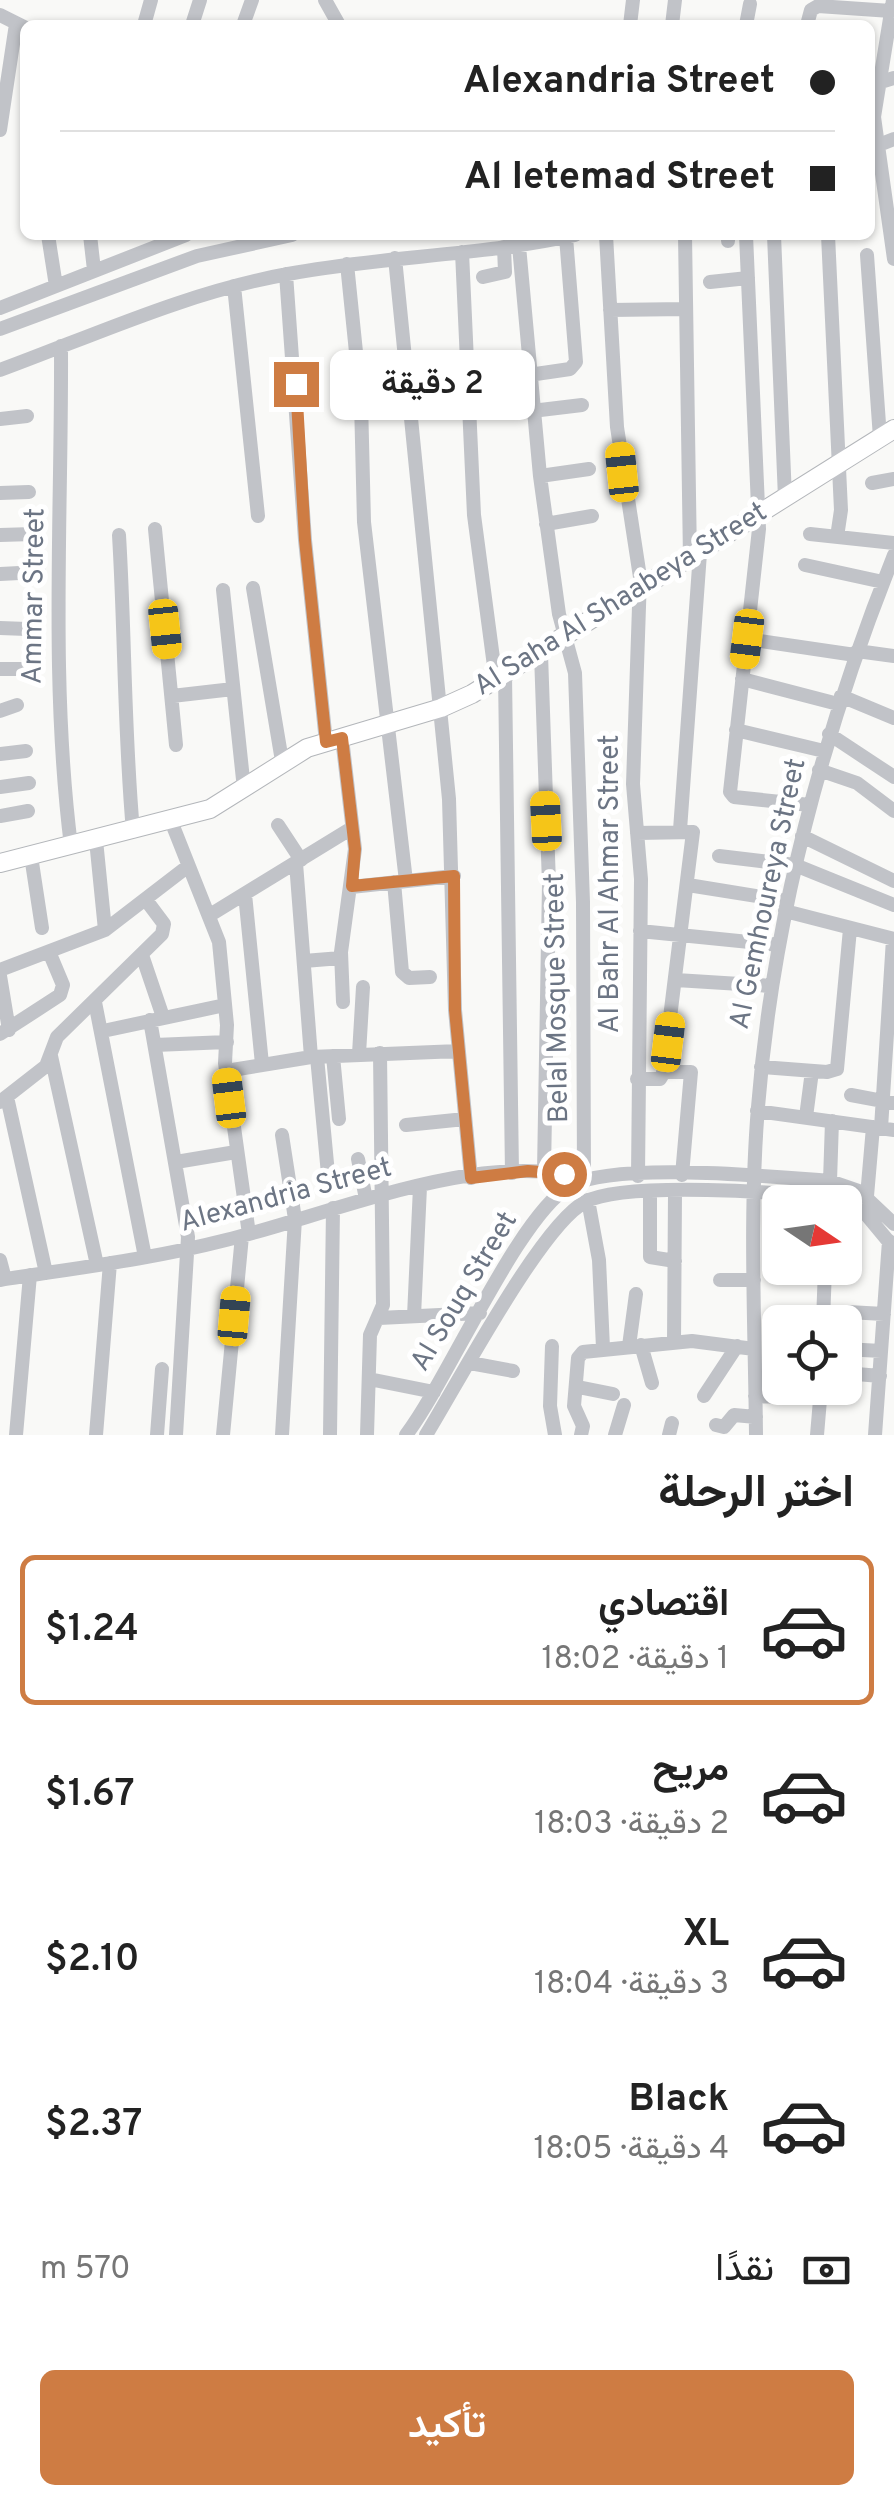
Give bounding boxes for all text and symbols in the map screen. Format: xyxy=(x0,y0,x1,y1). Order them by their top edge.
text: Alexandria Street xyxy=(463,58,775,107)
text: Al Ietemad Street xyxy=(464,154,775,203)
callout: 2 دقيقة xyxy=(331,349,536,419)
route end xyxy=(274,362,319,407)
text: 2 دقيقة xyxy=(381,365,484,405)
car xyxy=(604,441,640,503)
street label: Al Saha Al Shaabeya Street xyxy=(468,495,774,705)
street label: Ammar Street xyxy=(15,507,55,685)
car xyxy=(147,598,183,660)
car xyxy=(728,607,766,671)
street label: Al Bahr Al Ahmar Street xyxy=(593,734,629,1034)
street label: Al Gemhoureya Street xyxy=(723,755,815,1033)
car xyxy=(529,790,563,852)
street label: Belal Mosque Street xyxy=(538,872,578,1124)
car xyxy=(649,1010,687,1074)
car xyxy=(210,1066,248,1130)
street label: Alexandria Street xyxy=(176,1150,396,1242)
route start xyxy=(542,1152,587,1197)
north arrow xyxy=(762,1185,862,1285)
map controls xyxy=(762,1185,862,1405)
street label: Al Souq Street xyxy=(403,1206,527,1378)
car xyxy=(216,1285,252,1347)
button: locate xyxy=(762,1305,862,1405)
text: اختر الرحلة xyxy=(658,1466,854,1523)
text: اقتصادي xyxy=(598,1581,729,1630)
icon: car xyxy=(759,1585,849,1675)
text: $1.24 xyxy=(45,1606,139,1655)
text: 1 دقيقة · 18:02 xyxy=(542,1640,729,1680)
text: مريح xyxy=(653,1746,729,1795)
icon: car xyxy=(759,1750,849,1840)
text: $1.67 xyxy=(45,1771,135,1820)
text: 2 دقيقة · 18:03 xyxy=(534,1805,729,1845)
text: XL xyxy=(682,1911,729,1960)
icon: car xyxy=(759,1915,849,2005)
text: $2.10 xyxy=(45,1936,140,1985)
text: 3 دقيقة · 18:04 xyxy=(534,1965,729,2005)
text: Black xyxy=(629,2076,729,2125)
icon: car xyxy=(759,2080,849,2170)
text: $2.37 xyxy=(45,2101,142,2150)
text: 4 دقيقة · 18:05 xyxy=(533,2130,729,2170)
icon: cash xyxy=(799,2243,854,2298)
text: نقدًا xyxy=(715,2246,774,2295)
text: 570 m xyxy=(40,2250,130,2290)
button: تأكيد xyxy=(40,2370,854,2485)

